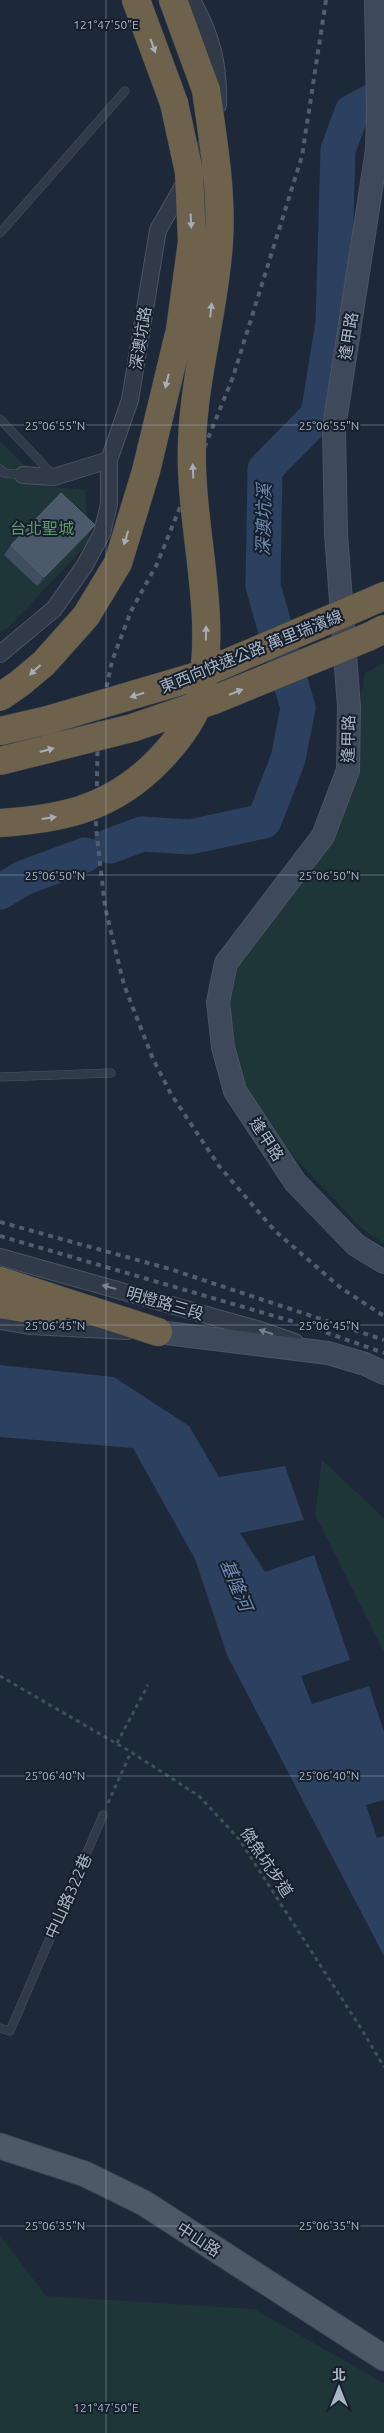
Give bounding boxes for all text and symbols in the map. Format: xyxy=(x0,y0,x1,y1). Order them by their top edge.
text: 121°47'50"E xyxy=(73,18,139,31)
one-way arrow xyxy=(149,39,157,54)
one-way arrow xyxy=(187,213,195,229)
one-way arrow xyxy=(207,302,215,318)
street label: 深澳坑路 xyxy=(126,305,154,371)
street label: 逢甲路 xyxy=(335,311,361,361)
one-way arrow xyxy=(163,373,171,388)
text: 25°06'55"N xyxy=(25,419,85,432)
text: 25°06'55"N xyxy=(299,419,359,432)
one-way arrow xyxy=(189,463,197,479)
water label: 深澳坑溪 xyxy=(252,481,274,556)
park label: 台北聖城 xyxy=(10,519,74,537)
one-way arrow xyxy=(122,531,130,546)
street label: 東西向快速公路 萬里瑞濱線 xyxy=(157,606,345,696)
one-way arrow xyxy=(202,625,210,641)
one-way arrow xyxy=(30,664,42,676)
one-way arrow xyxy=(229,688,244,696)
one-way arrow xyxy=(129,692,144,700)
street label: 逢甲路 xyxy=(339,715,357,763)
one-way arrow xyxy=(40,746,55,754)
one-way arrow xyxy=(41,814,57,822)
text: 25°06'50"N xyxy=(25,869,85,882)
text: 25°06'50"N xyxy=(299,869,359,882)
street label: 逢甲路 xyxy=(246,1114,288,1164)
one-way arrow xyxy=(102,1283,117,1291)
street label: 明燈路三段 xyxy=(124,1283,206,1323)
text: 25°06'45"N xyxy=(25,1319,85,1332)
text: 25°06'45"N xyxy=(299,1319,359,1332)
one-way arrow xyxy=(258,1328,273,1335)
water label: 基隆河 xyxy=(217,1556,258,1616)
text: 25°06'40"N xyxy=(25,1769,85,1782)
text: 25°06'40"N xyxy=(299,1769,359,1782)
street label: 傑魚坑步道 xyxy=(237,1824,297,1900)
street label: 中山路322巷 xyxy=(41,1851,95,1941)
street label: 中山路 xyxy=(174,2218,224,2260)
text: 25°06'35"N xyxy=(25,2219,85,2232)
text: 25°06'35"N xyxy=(299,2219,359,2232)
north arrow xyxy=(314,2363,364,2413)
text: 北 xyxy=(332,2367,346,2383)
text: 121°47'50"E xyxy=(73,2401,139,2414)

